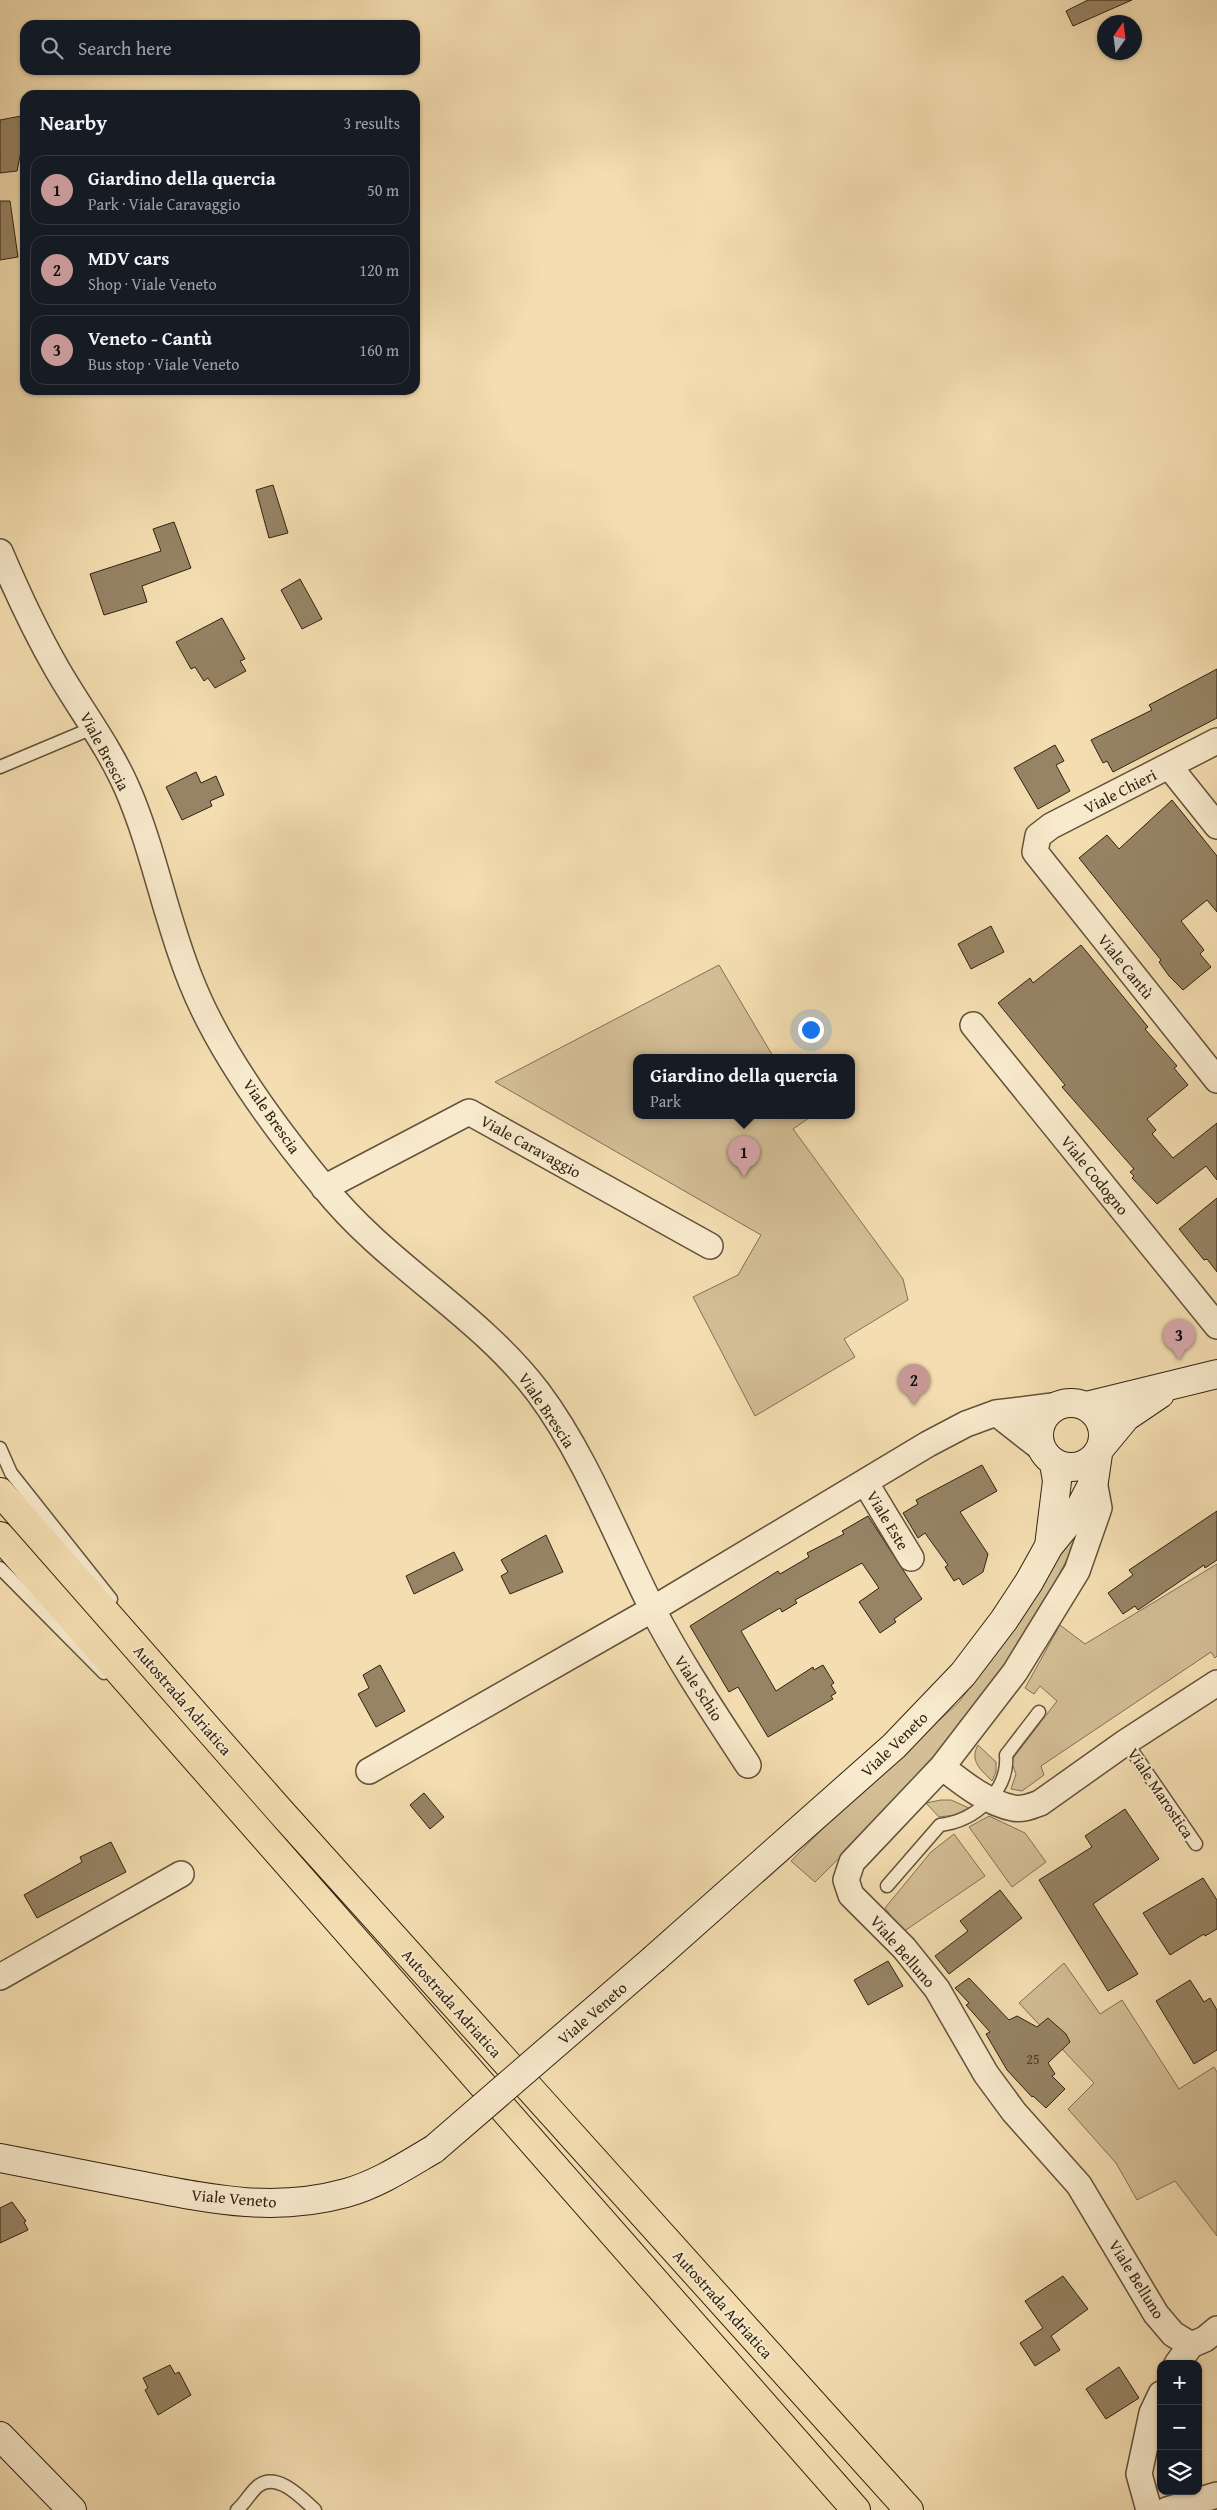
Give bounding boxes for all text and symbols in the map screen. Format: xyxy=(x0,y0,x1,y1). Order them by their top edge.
north arrow xyxy=(1097,15,1142,60)
search box xyxy=(20,20,420,75)
icon: search xyxy=(38,34,66,62)
text: Search here xyxy=(78,34,172,62)
text: Nearby xyxy=(40,107,107,138)
text: 3 results xyxy=(343,111,400,135)
text: Giardino della quercia xyxy=(88,164,276,192)
text: 1 xyxy=(53,178,61,202)
text: 50 m xyxy=(367,178,399,202)
text: Park · Viale Caravaggio xyxy=(88,192,240,216)
text: MDV cars xyxy=(88,244,169,272)
text: 2 xyxy=(53,258,61,282)
text: 120 m xyxy=(359,258,399,282)
text: Shop · Viale Veneto xyxy=(88,272,217,296)
text: Veneto - Cantù xyxy=(88,324,212,352)
text: 3 xyxy=(53,338,61,362)
text: 160 m xyxy=(359,338,399,362)
text: Bus stop · Viale Veneto xyxy=(88,352,240,376)
street label: Viale Brescia xyxy=(74,707,136,795)
street label: Viale Chieri xyxy=(1079,762,1161,820)
street label: Viale Cantù xyxy=(1092,928,1160,1004)
your location xyxy=(798,1017,824,1043)
popup xyxy=(633,1054,855,1119)
text: Giardino della quercia xyxy=(650,1061,838,1089)
street label: Viale Brescia xyxy=(237,1074,307,1159)
text: Park xyxy=(650,1089,681,1113)
street label: Viale Caravaggio xyxy=(476,1108,586,1184)
street label: Viale Codogno xyxy=(1055,1130,1135,1220)
pin: 1 xyxy=(728,1136,760,1177)
pin: 3 xyxy=(1163,1319,1195,1360)
pin: 2 xyxy=(898,1364,930,1405)
street label: Viale Brescia xyxy=(513,1367,581,1453)
street label: Viale Este xyxy=(861,1486,915,1554)
street label: Autostrada Adriatica xyxy=(128,1639,238,1761)
street label: Viale Schio xyxy=(669,1650,729,1726)
street label: Viale Veneto xyxy=(855,1706,933,1782)
street label: Viale Marostica xyxy=(1122,1743,1200,1843)
street label: Viale Belluno xyxy=(865,1909,941,1993)
street label: Autostrada Adriatica xyxy=(396,1943,508,2063)
street label: Viale Veneto xyxy=(552,1976,632,2050)
house number: 25 xyxy=(1026,2049,1040,2069)
street label: Viale Veneto xyxy=(190,2182,278,2214)
street label: Viale Belluno xyxy=(1103,2235,1171,2323)
street label: Autostrada Adriatica xyxy=(667,2244,779,2364)
map controls xyxy=(1157,2360,1202,2495)
button: + xyxy=(1157,2360,1202,2405)
button: − xyxy=(1157,2405,1202,2450)
button: layers xyxy=(1157,2450,1202,2495)

